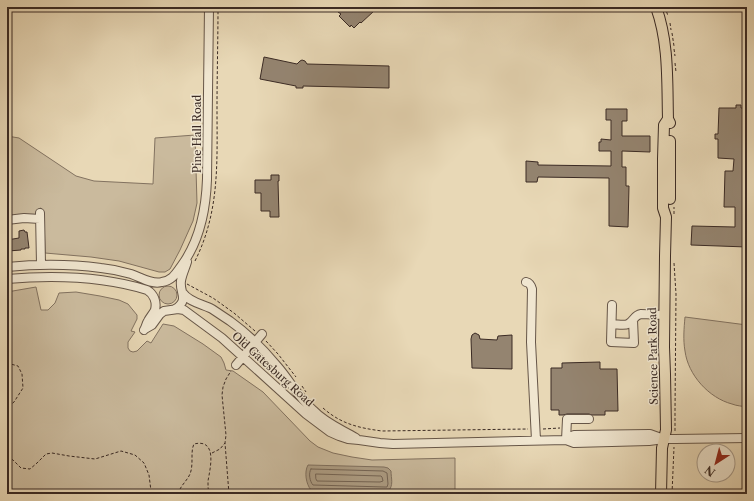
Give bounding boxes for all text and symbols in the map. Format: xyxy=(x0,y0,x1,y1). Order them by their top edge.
street label: Pine Hall Road xyxy=(190,94,204,173)
street label: Science Park Road xyxy=(645,307,661,405)
street label: Old Gatesburg Road xyxy=(229,329,317,410)
north arrow xyxy=(696,443,736,483)
text: N xyxy=(702,462,718,480)

